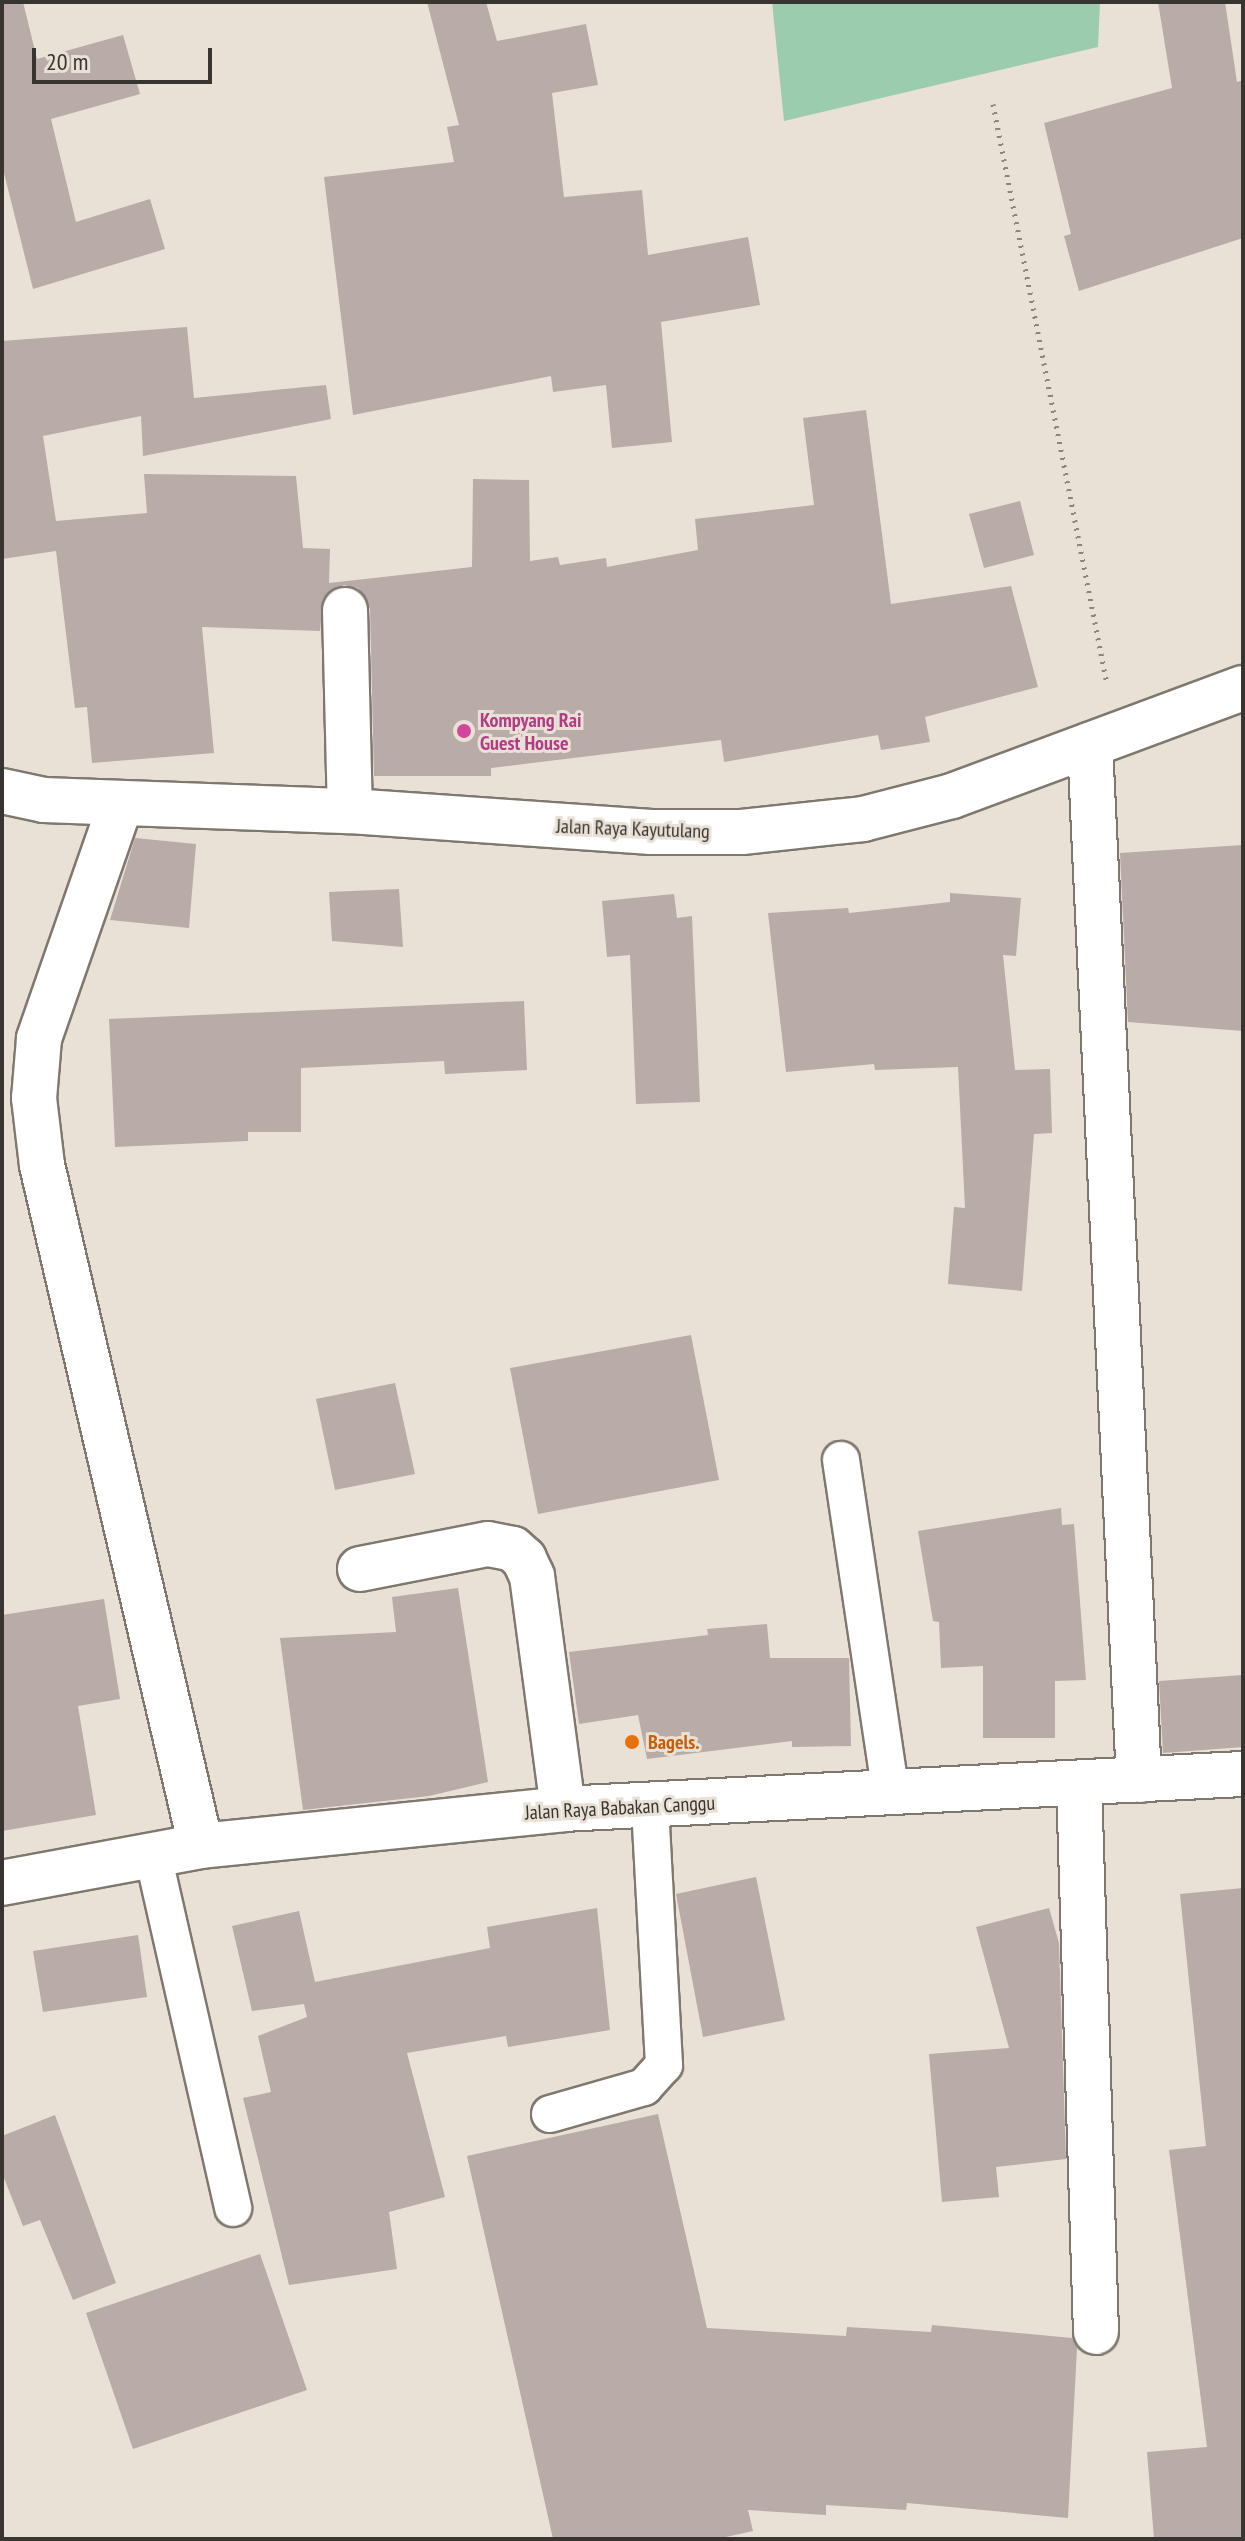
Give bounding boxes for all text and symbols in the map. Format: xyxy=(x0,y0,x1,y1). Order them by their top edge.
scale bar xyxy=(36,32,216,82)
text: 20 m xyxy=(46,46,88,77)
place label: Kompyang Rai Guest House xyxy=(480,708,581,755)
marker: Kompyang Rai Guest House xyxy=(455,722,473,740)
street label: Jalan Raya Kayutulang xyxy=(556,814,710,844)
place label: Bagels. xyxy=(648,1730,700,1754)
marker: Bagels. xyxy=(623,1733,641,1751)
street label: Jalan Raya Babakan Canggu xyxy=(524,1791,716,1825)

